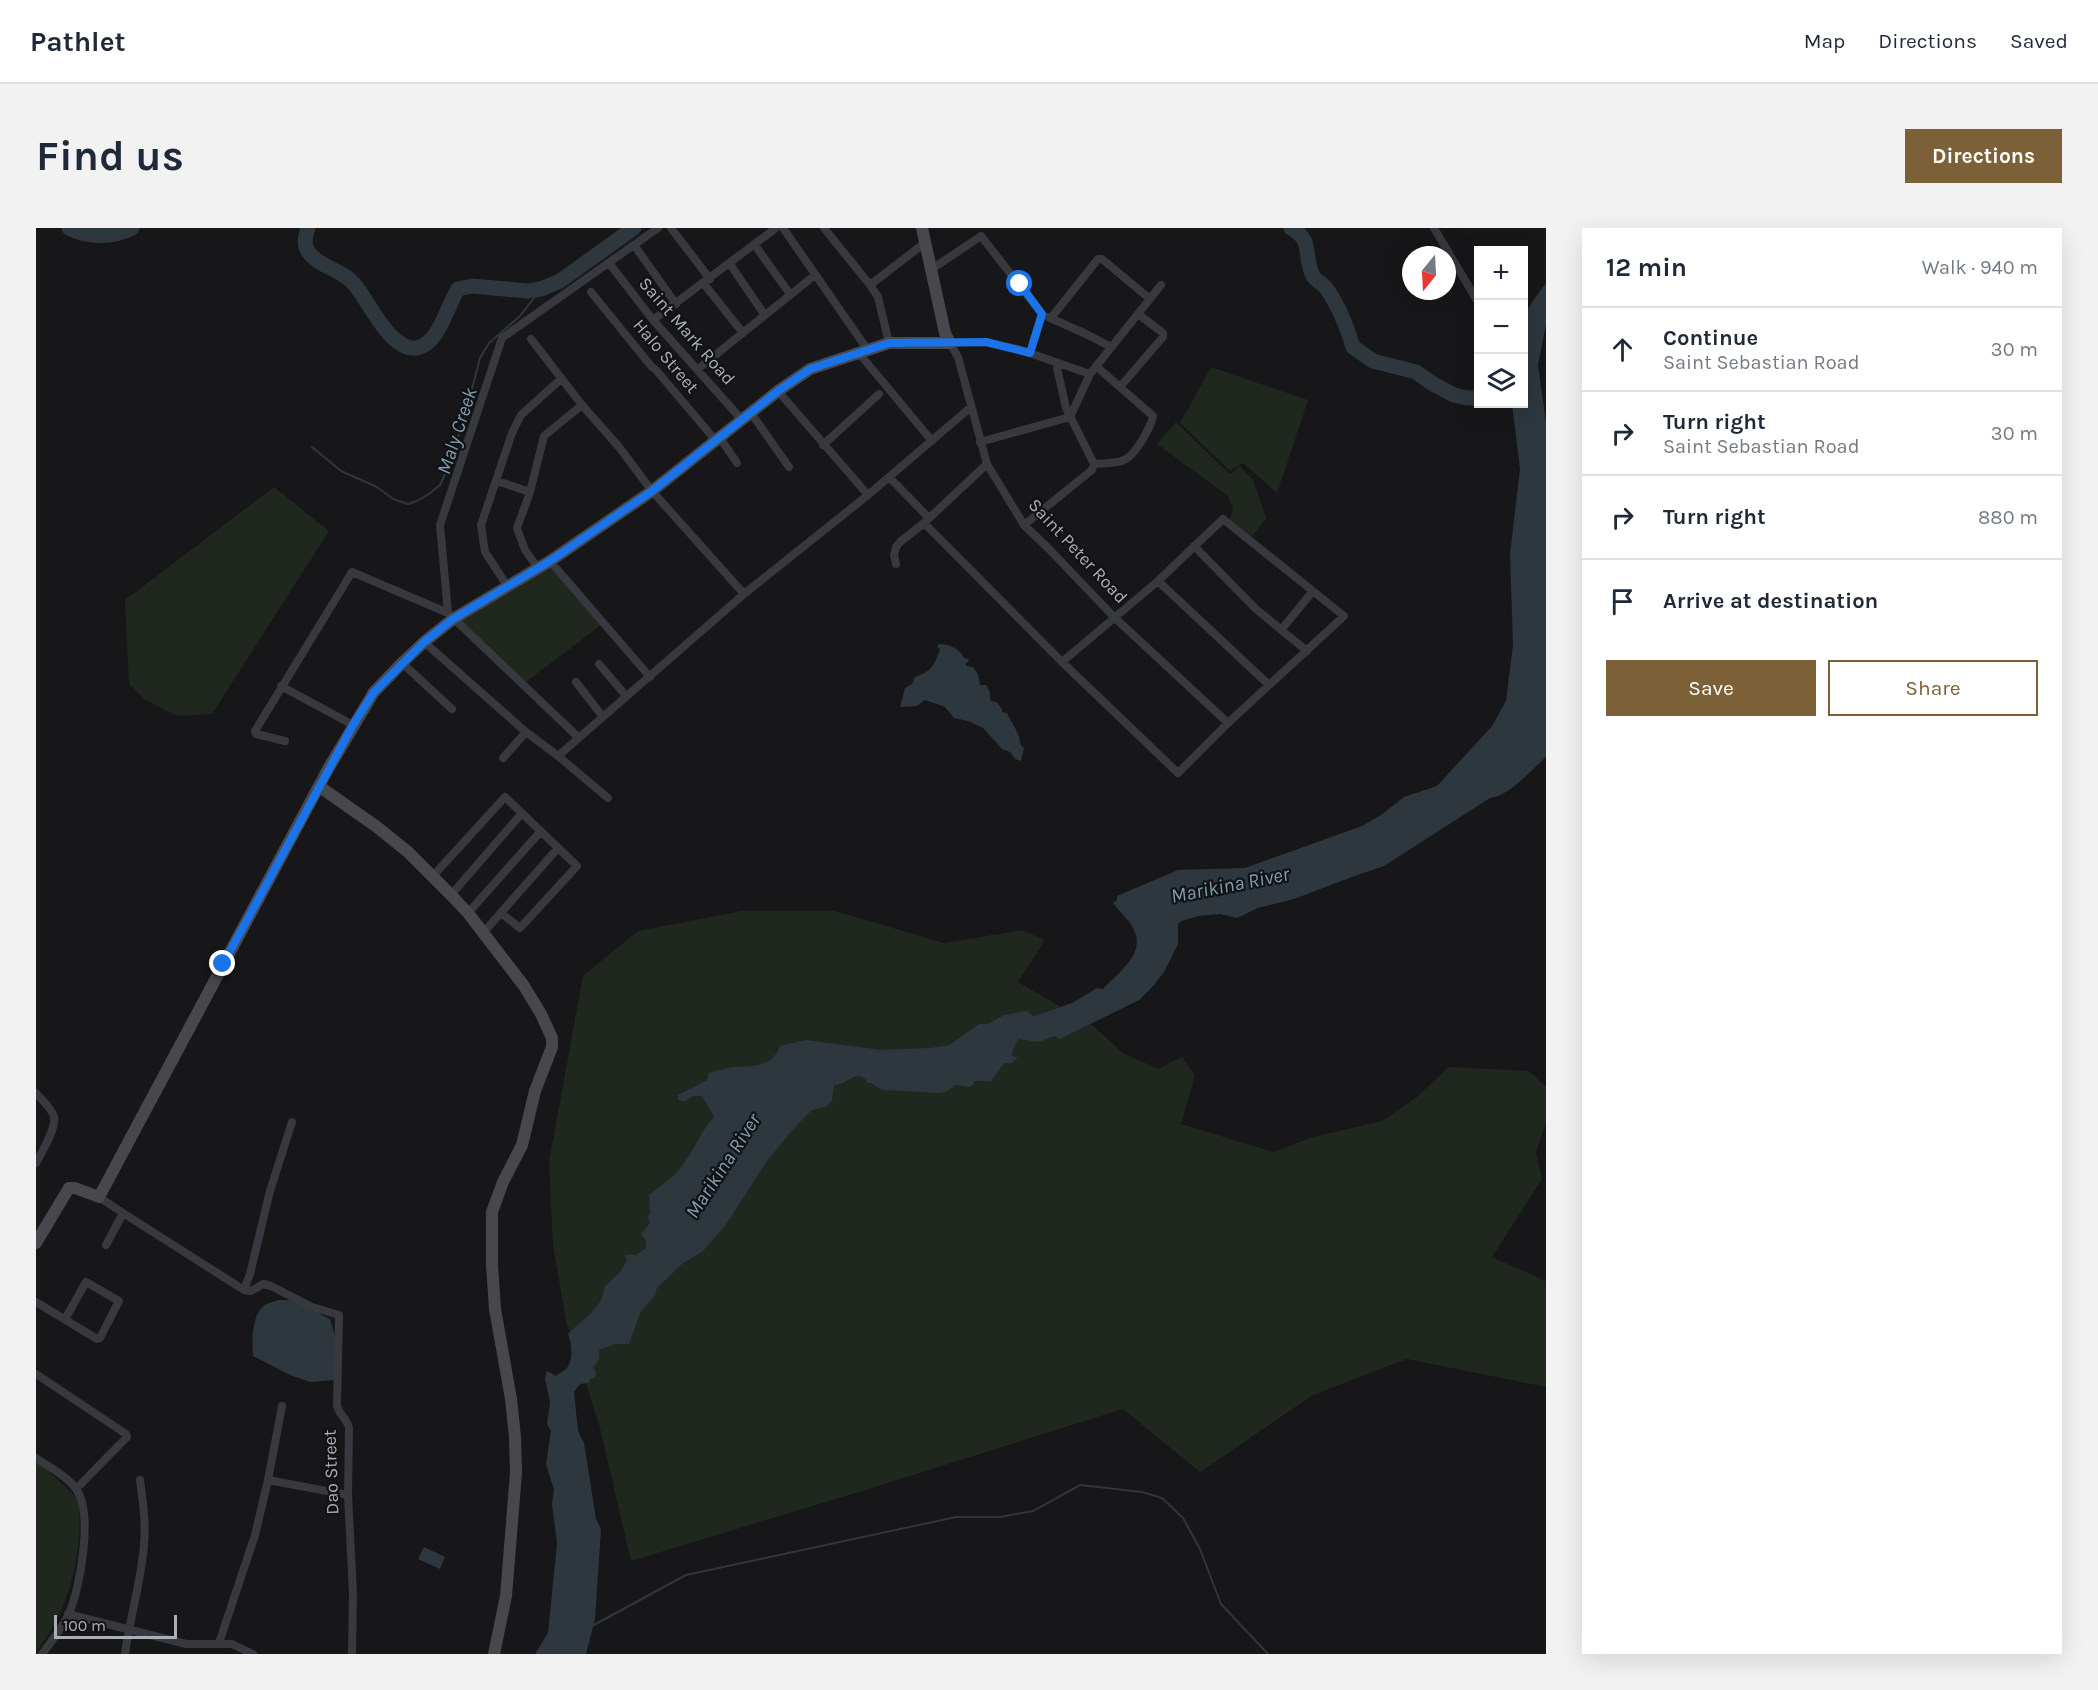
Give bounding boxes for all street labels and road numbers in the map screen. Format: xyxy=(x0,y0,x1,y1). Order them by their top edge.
street label: Saint Mark Road xyxy=(634,273,740,389)
street label: Halo Street xyxy=(628,314,704,398)
street label: Saint Peter Road xyxy=(1024,494,1132,608)
street label: Dao Street xyxy=(319,1429,343,1515)

